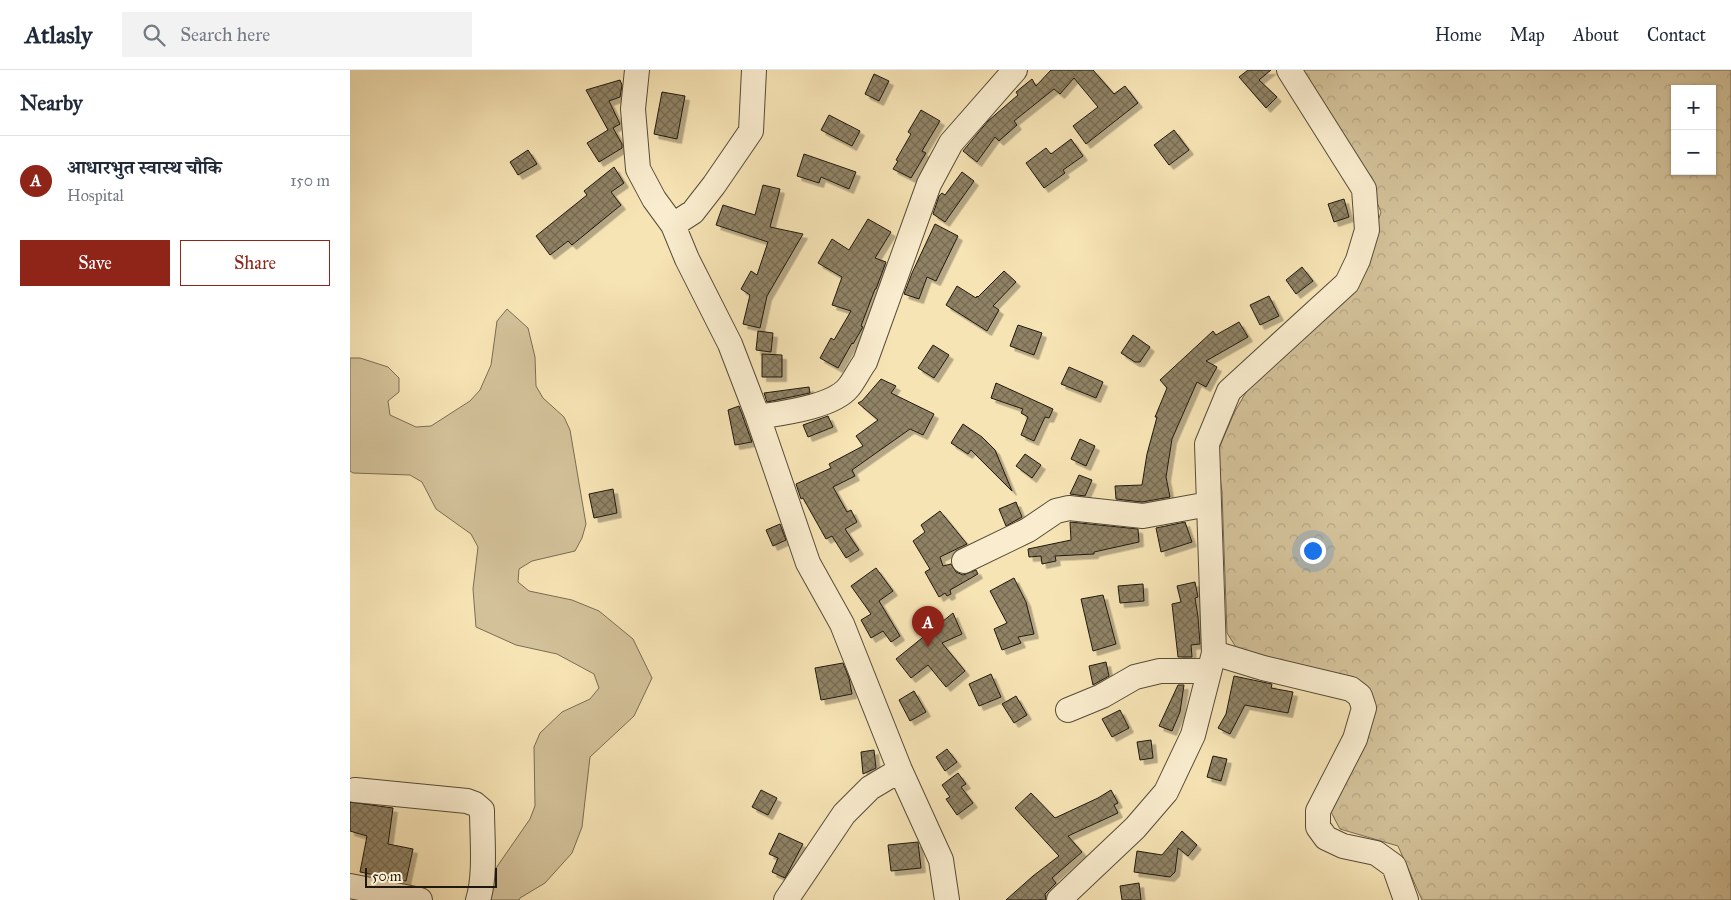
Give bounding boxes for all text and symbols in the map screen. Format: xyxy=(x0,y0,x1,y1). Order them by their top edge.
search box xyxy=(122,12,472,57)
text: Atlasly xyxy=(25,20,92,50)
icon: search xyxy=(140,21,168,49)
text: Search here xyxy=(180,23,270,46)
text: Home xyxy=(1435,24,1482,46)
text: Map xyxy=(1510,24,1545,46)
text: About xyxy=(1573,24,1619,46)
text: Contact xyxy=(1647,24,1706,46)
map controls xyxy=(1671,85,1716,175)
button: + xyxy=(1671,85,1716,130)
text: Nearby xyxy=(20,90,83,116)
button: − xyxy=(1671,130,1716,175)
text: आधारभुत स्वास्थ चौकि xyxy=(67,156,222,179)
text: A xyxy=(31,171,41,190)
text: 150 m xyxy=(290,171,330,190)
text: Hospital xyxy=(67,186,124,205)
button: Save xyxy=(20,240,170,286)
button: Share xyxy=(180,240,330,286)
your location xyxy=(1300,538,1326,564)
pin: A xyxy=(912,606,944,647)
scale bar xyxy=(365,865,498,888)
text: 50 m xyxy=(372,868,401,885)

